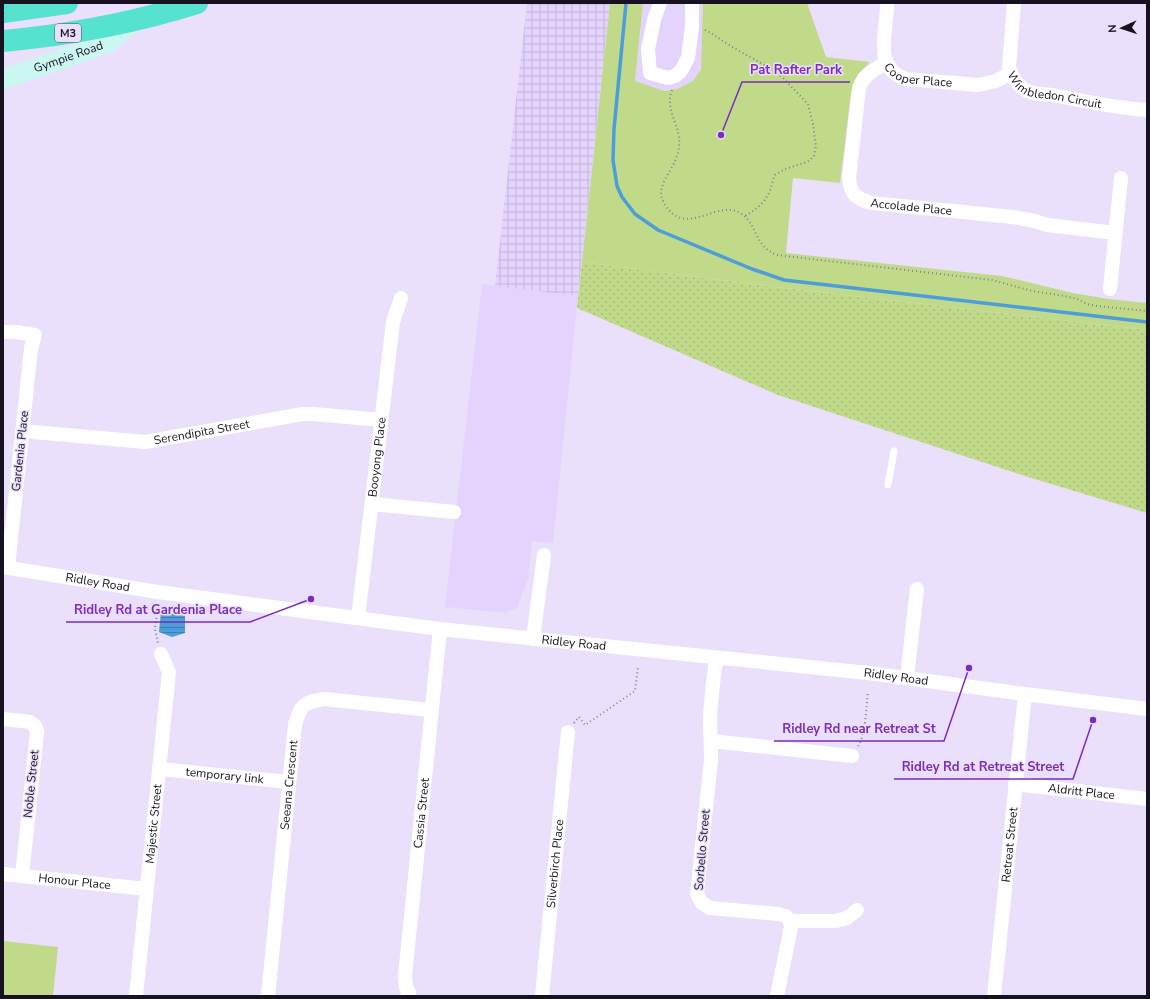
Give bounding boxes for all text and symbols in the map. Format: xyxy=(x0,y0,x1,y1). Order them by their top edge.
north arrow xyxy=(1102,8,1142,48)
road number: M3 xyxy=(55,24,81,42)
text: N xyxy=(1105,24,1120,33)
street label: Gympie Road xyxy=(32,37,105,76)
callout: Pat Rafter Park xyxy=(742,57,850,82)
street label: Cooper Place xyxy=(880,60,953,91)
text: Pat Rafter Park xyxy=(750,61,843,79)
street label: Wimbledon Circuit xyxy=(1003,68,1104,112)
street label: Accolade Place xyxy=(870,195,953,219)
street label: Gardenia Place xyxy=(8,410,32,492)
street label: Serendipita Street xyxy=(152,415,252,448)
street label: Booyong Place xyxy=(364,416,390,498)
street label: Ridley Road xyxy=(64,569,131,595)
callout: Ridley Rd at Gardenia Place xyxy=(66,597,250,622)
text: Ridley Rd at Gardenia Place xyxy=(74,601,242,619)
street label: Ridley Road xyxy=(541,631,607,654)
street label: Ridley Road xyxy=(863,665,929,689)
callout: Ridley Rd near Retreat St xyxy=(774,716,944,741)
text: Ridley Rd near Retreat St xyxy=(782,720,937,738)
street label: Seeana Crescent xyxy=(277,739,302,831)
street label: Noble Street xyxy=(19,748,43,819)
callout: Ridley Rd at Retreat Street xyxy=(894,754,1073,779)
text: Ridley Rd at Retreat Street xyxy=(902,758,1065,776)
street label: temporary link xyxy=(185,764,265,787)
street label: Cassia Street xyxy=(410,776,433,849)
street label: Aldritt Place xyxy=(1047,780,1116,803)
street label: Majestic Street xyxy=(142,782,166,865)
street label: Retreat Street xyxy=(998,806,1021,883)
street label: Sorbello Street xyxy=(690,808,714,891)
street label: Silverbirch Place xyxy=(543,818,567,909)
street label: Honour Place xyxy=(38,870,112,893)

